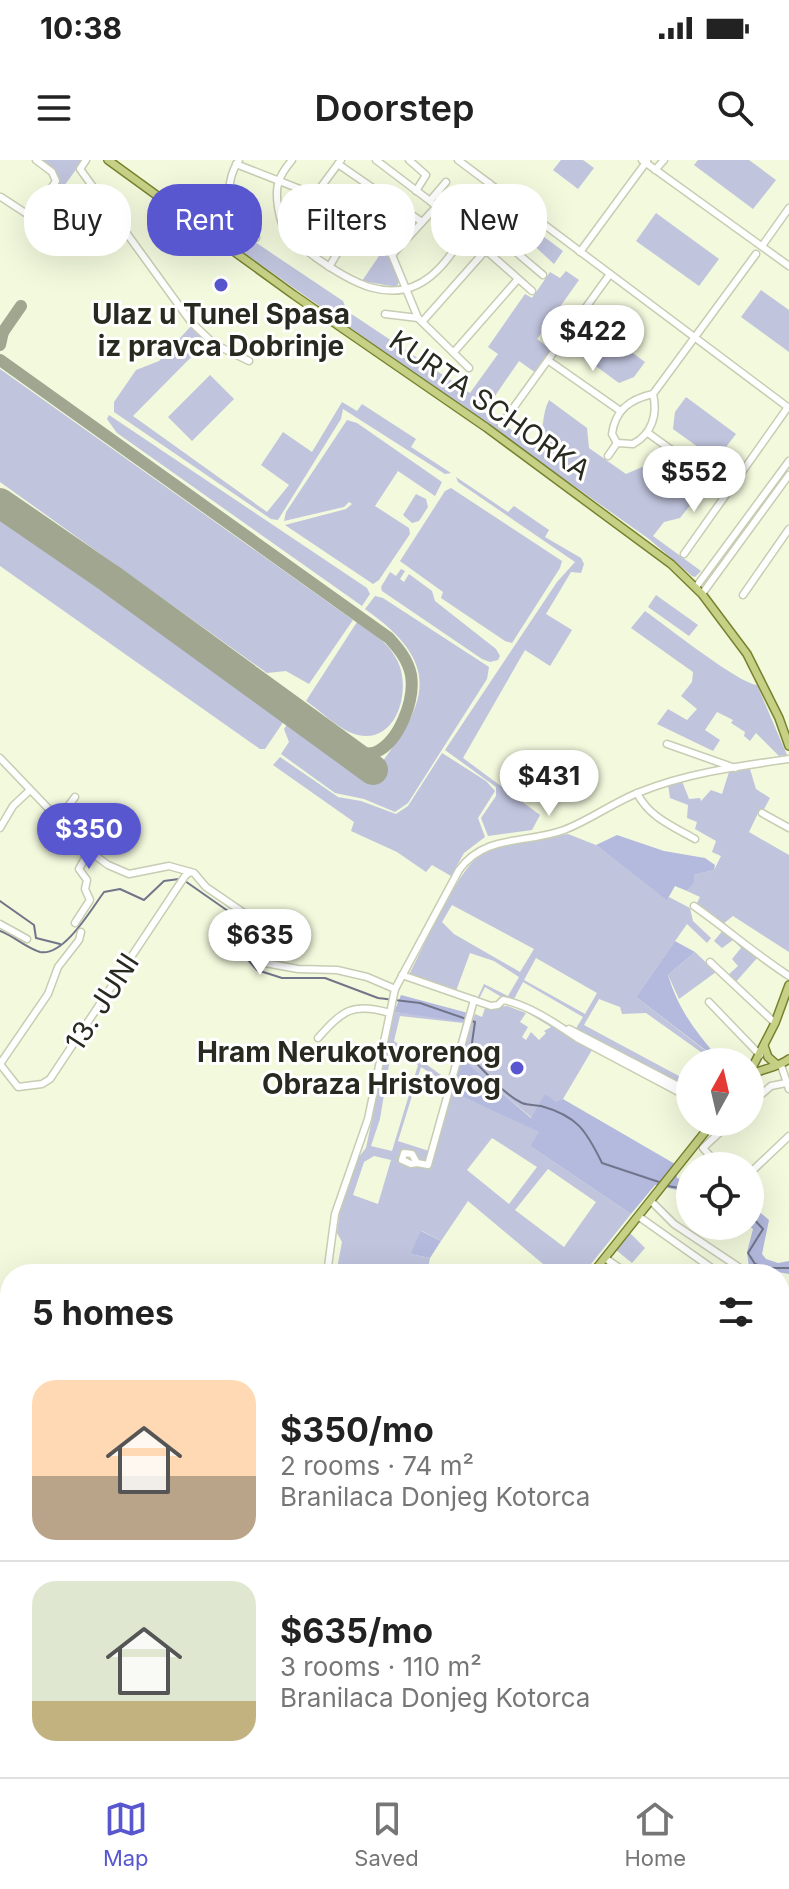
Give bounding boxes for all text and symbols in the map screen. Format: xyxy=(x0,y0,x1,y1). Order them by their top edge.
text: 10:38 xyxy=(40,10,122,46)
icon: menu xyxy=(32,86,76,130)
text: Doorstep xyxy=(314,86,475,130)
icon: search xyxy=(713,86,757,130)
chip: Buy xyxy=(24,184,131,256)
chip: Rent xyxy=(147,184,262,256)
chip: Filters xyxy=(278,184,415,256)
chip: New xyxy=(431,184,547,256)
marker: Ulaz u Tunel Spasa iz pravca Dobrinje xyxy=(212,276,230,294)
place label: Ulaz u Tunel Spasa iz pravca Dobrinje xyxy=(92,297,350,363)
pin: $422 xyxy=(546,305,640,373)
text: $422 xyxy=(559,315,627,346)
street label: KURTA SCHORKA xyxy=(383,323,597,487)
pin: $552 xyxy=(647,446,741,514)
text: $552 xyxy=(661,456,727,487)
pin: $431 xyxy=(502,750,596,818)
text: $431 xyxy=(518,760,580,791)
pin: $350 xyxy=(42,803,136,871)
text: $350 xyxy=(55,813,123,844)
pin: $635 xyxy=(213,909,307,977)
text: $635 xyxy=(226,919,294,950)
street label: 13. JUNI xyxy=(58,947,146,1057)
place label: Hram Nerukotvorenog Obraza Hristovog xyxy=(197,1035,501,1101)
north arrow xyxy=(676,1048,764,1136)
map controls xyxy=(676,1048,764,1240)
marker: Hram Nerukotvorenog Obraza Hristovog xyxy=(508,1059,526,1077)
button: locate xyxy=(676,1152,764,1240)
icon: filters xyxy=(714,1290,758,1334)
text: 5 homes xyxy=(32,1292,174,1333)
text: $350/mo xyxy=(280,1409,434,1450)
icon: home xyxy=(96,1412,192,1508)
text: 2 rooms · 74 m² xyxy=(280,1450,474,1481)
text: Branilaca Donjeg Kotorca xyxy=(280,1481,590,1512)
text: $635/mo xyxy=(280,1610,433,1651)
icon: home xyxy=(96,1613,192,1709)
text: 3 rooms · 110 m² xyxy=(280,1651,482,1682)
text: Branilaca Donjeg Kotorca xyxy=(280,1682,590,1713)
tab: Map xyxy=(103,1797,149,1871)
tab: Saved xyxy=(354,1797,419,1871)
tab: Home xyxy=(624,1797,686,1871)

